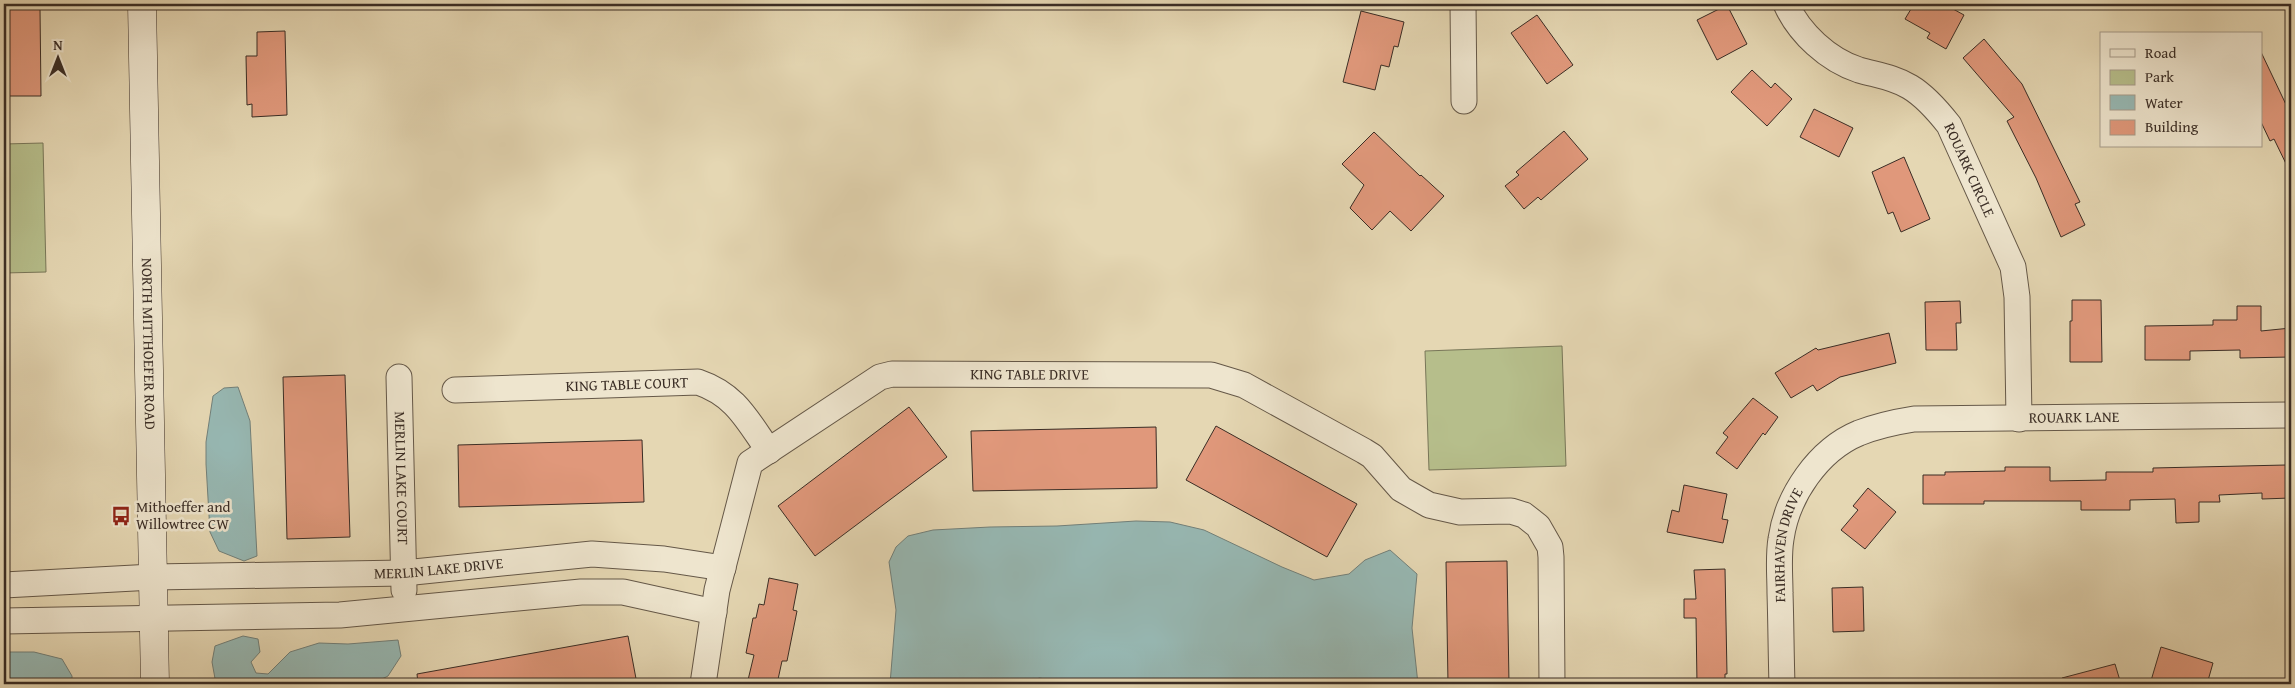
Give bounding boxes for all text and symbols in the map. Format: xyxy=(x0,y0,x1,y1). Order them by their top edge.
north arrow xyxy=(32,32,82,82)
legend xyxy=(2100,32,2262,148)
text: N xyxy=(53,35,63,55)
text: Road xyxy=(2145,42,2176,63)
text: Park xyxy=(2145,66,2174,87)
text: Water xyxy=(2145,92,2183,113)
text: Building xyxy=(2145,116,2199,137)
street label: ROUARK CIRCLE xyxy=(1939,119,2000,221)
street label: NORTH MITTHOEFER ROAD xyxy=(137,258,161,430)
street label: KING TABLE DRIVE xyxy=(970,363,1089,385)
street label: KING TABLE COURT xyxy=(565,371,689,396)
street label: ROUARK LANE xyxy=(2029,406,2120,428)
street label: MERLIN LAKE COURT xyxy=(390,411,414,546)
street label: FAIRHAVEN DRIVE xyxy=(1768,483,1808,603)
place label: Mithoeffer and Willowtree CW xyxy=(136,496,231,534)
bus stop icon: Mithoeffer and Willowtree CW xyxy=(110,505,132,527)
street label: MERLIN LAKE DRIVE xyxy=(374,552,504,583)

